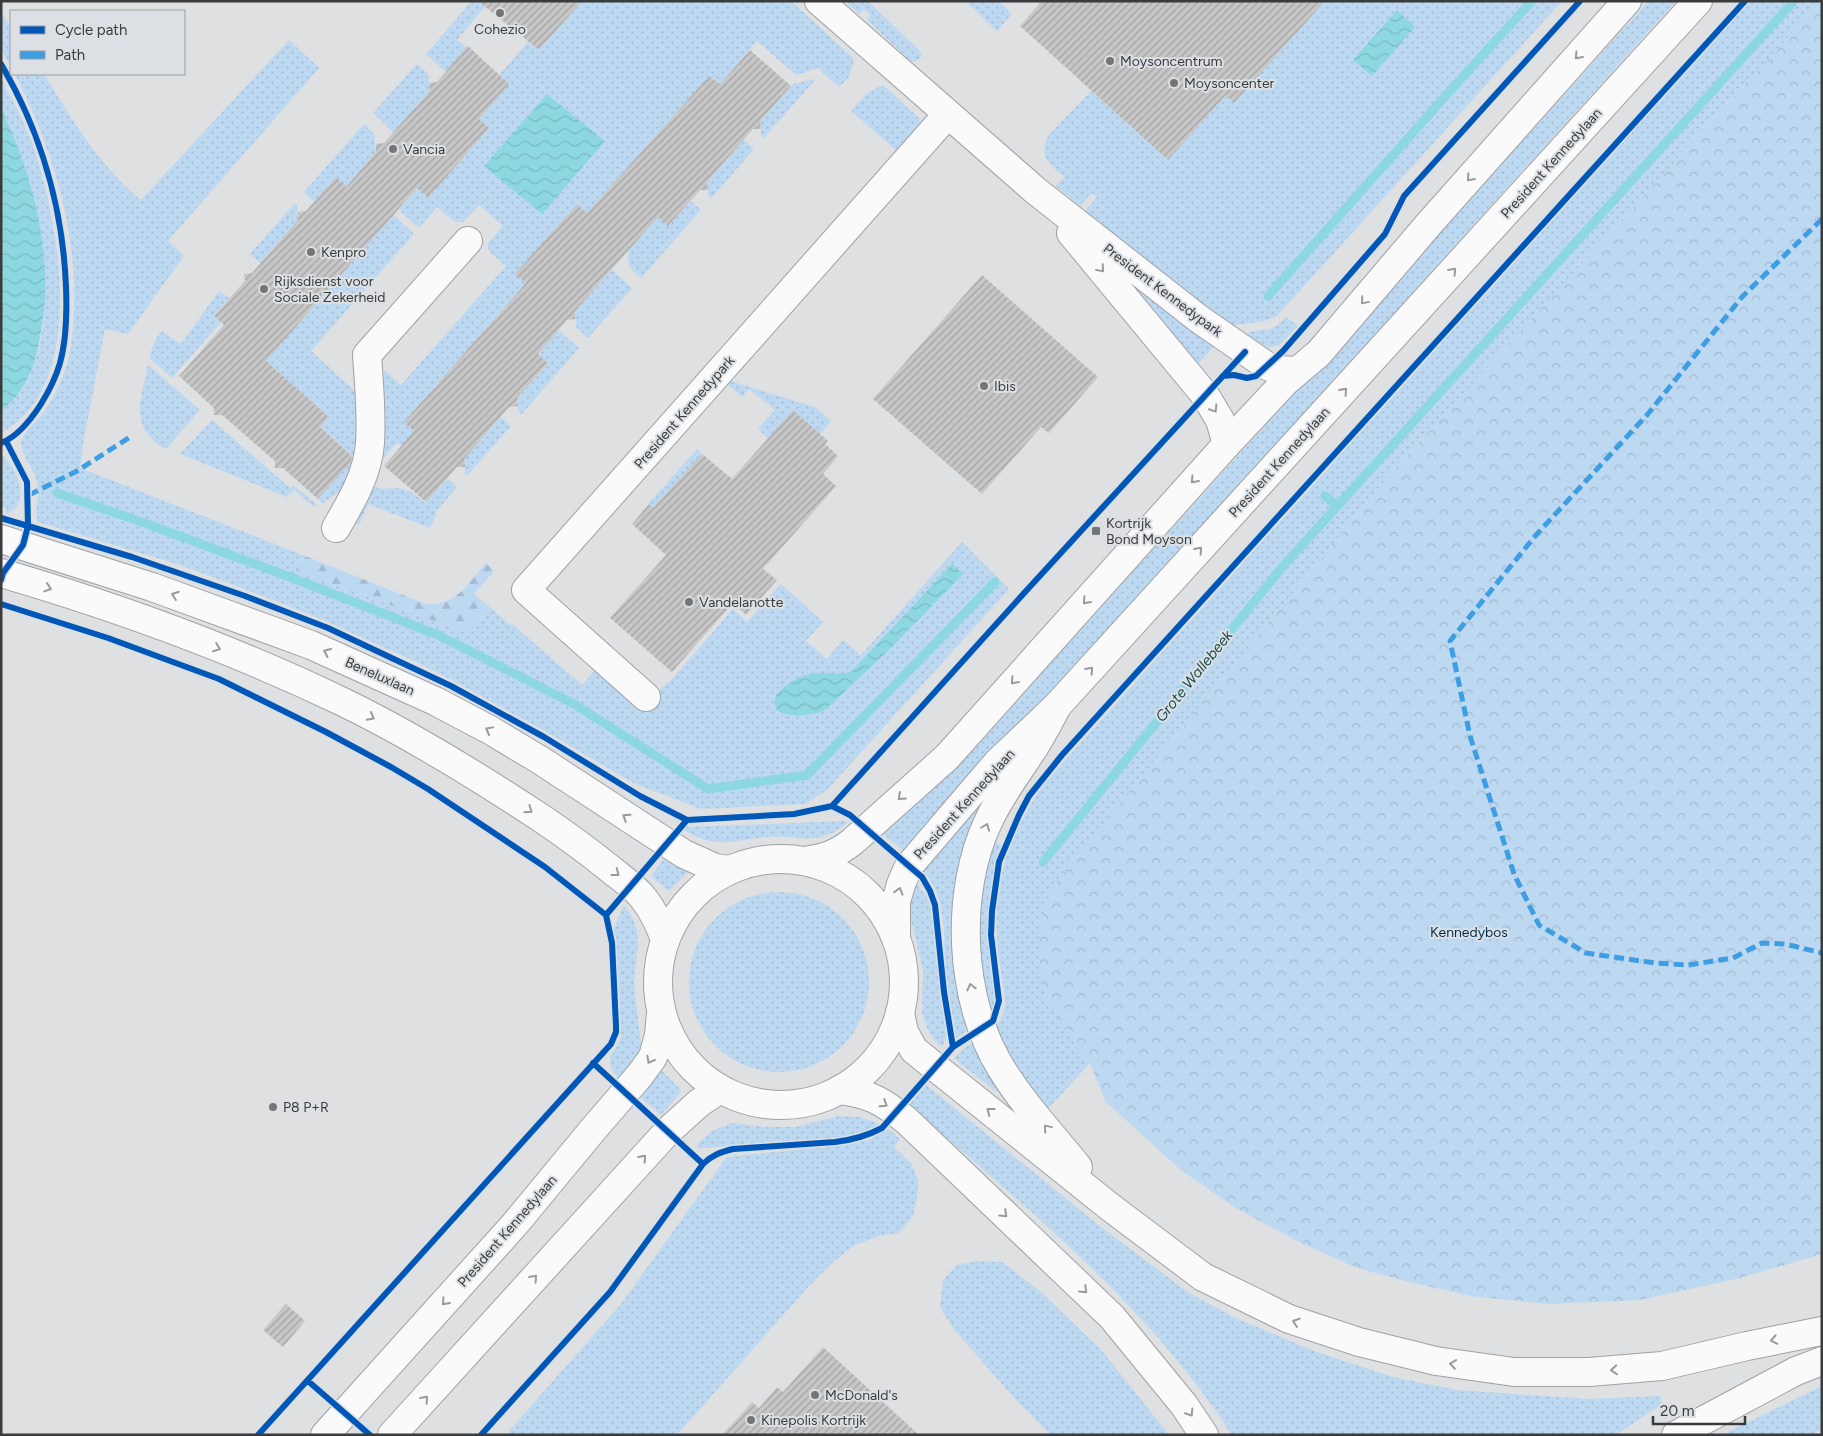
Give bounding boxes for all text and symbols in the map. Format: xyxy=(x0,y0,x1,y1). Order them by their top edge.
marker: Cohezio xyxy=(494,7,506,19)
legend xyxy=(10,10,185,75)
text: Cycle path xyxy=(55,21,127,39)
place label: Cohezio xyxy=(474,21,526,38)
text: Path xyxy=(55,46,85,64)
one-way arrow xyxy=(1574,51,1583,60)
place label: Moysoncentrum xyxy=(1120,53,1222,70)
marker: Moysoncentrum xyxy=(1104,55,1116,67)
place label: Moysoncenter xyxy=(1184,75,1275,92)
marker: Moysoncenter xyxy=(1168,77,1180,89)
street label: President Kennedylaan xyxy=(1497,104,1606,222)
place label: Vancia xyxy=(403,141,445,158)
marker: Vancia xyxy=(387,143,399,155)
one-way arrow xyxy=(1467,172,1476,181)
street label: President Kennedypark xyxy=(1100,240,1226,341)
place label: Kenpro xyxy=(321,244,366,261)
marker: Kenpro xyxy=(305,246,317,258)
one-way arrow xyxy=(1095,264,1104,273)
one-way arrow xyxy=(1447,267,1456,276)
place label: Rijksdienst voor Sociale Zekerheid xyxy=(274,273,385,306)
marker: Rijksdienst voor Sociale Zekerheid xyxy=(258,283,270,295)
one-way arrow xyxy=(1361,295,1369,304)
street label: President Kennedypark xyxy=(631,352,738,472)
place label: Ibis xyxy=(994,378,1016,395)
marker: Ibis xyxy=(978,380,990,392)
one-way arrow xyxy=(1338,387,1347,396)
street label: President Kennedylaan xyxy=(1225,403,1334,521)
one-way arrow xyxy=(1208,404,1217,413)
one-way arrow xyxy=(1191,475,1200,484)
place label: Kortrijk Bond Moyson xyxy=(1106,515,1192,548)
marker: Kortrijk Bond Moyson xyxy=(1090,525,1102,537)
one-way arrow xyxy=(1193,547,1202,556)
one-way arrow xyxy=(43,582,51,592)
one-way arrow xyxy=(171,591,180,601)
place label: Vandelanotte xyxy=(699,594,784,611)
marker: Vandelanotte xyxy=(683,596,695,608)
one-way arrow xyxy=(1083,596,1092,605)
water label: Grote Wallebeek xyxy=(1151,626,1237,726)
one-way arrow xyxy=(212,642,221,652)
one-way arrow xyxy=(323,648,332,659)
street label: Beneluxlaan xyxy=(342,654,417,699)
one-way arrow xyxy=(1084,667,1093,676)
one-way arrow xyxy=(1011,675,1020,684)
one-way arrow xyxy=(366,711,375,721)
one-way arrow xyxy=(485,726,494,736)
street label: President Kennedylaan xyxy=(910,745,1019,863)
one-way arrow xyxy=(898,791,907,800)
one-way arrow xyxy=(523,804,532,813)
one-way arrow xyxy=(623,813,632,823)
one-way arrow xyxy=(980,824,990,832)
one-way arrow xyxy=(610,868,619,876)
one-way arrow xyxy=(894,887,904,895)
park label: Kennedybos xyxy=(1430,924,1508,941)
one-way arrow xyxy=(967,982,977,991)
one-way arrow xyxy=(646,1055,656,1064)
one-way arrow xyxy=(879,1098,888,1107)
place label: P8 P+R xyxy=(283,1099,329,1116)
marker: P8 P+R xyxy=(267,1101,279,1113)
one-way arrow xyxy=(987,1109,996,1117)
one-way arrow xyxy=(1044,1125,1052,1134)
one-way arrow xyxy=(637,1154,646,1163)
street label: President Kennedylaan xyxy=(454,1172,561,1291)
one-way arrow xyxy=(998,1208,1007,1217)
one-way arrow xyxy=(528,1275,537,1284)
one-way arrow xyxy=(1078,1284,1087,1293)
one-way arrow xyxy=(442,1296,451,1305)
one-way arrow xyxy=(1292,1317,1301,1327)
one-way arrow xyxy=(1770,1334,1778,1345)
one-way arrow xyxy=(1448,1359,1456,1370)
one-way arrow xyxy=(1610,1364,1618,1375)
place label: McDonald's xyxy=(825,1387,898,1404)
marker: McDonald's xyxy=(809,1389,821,1401)
scale bar xyxy=(1653,1394,1746,1426)
one-way arrow xyxy=(419,1395,428,1404)
text: 20 m xyxy=(1660,1402,1694,1420)
one-way arrow xyxy=(1184,1407,1193,1417)
place label: Kinepolis Kortrijk xyxy=(761,1412,866,1429)
marker: Kinepolis Kortrijk xyxy=(745,1414,757,1426)

